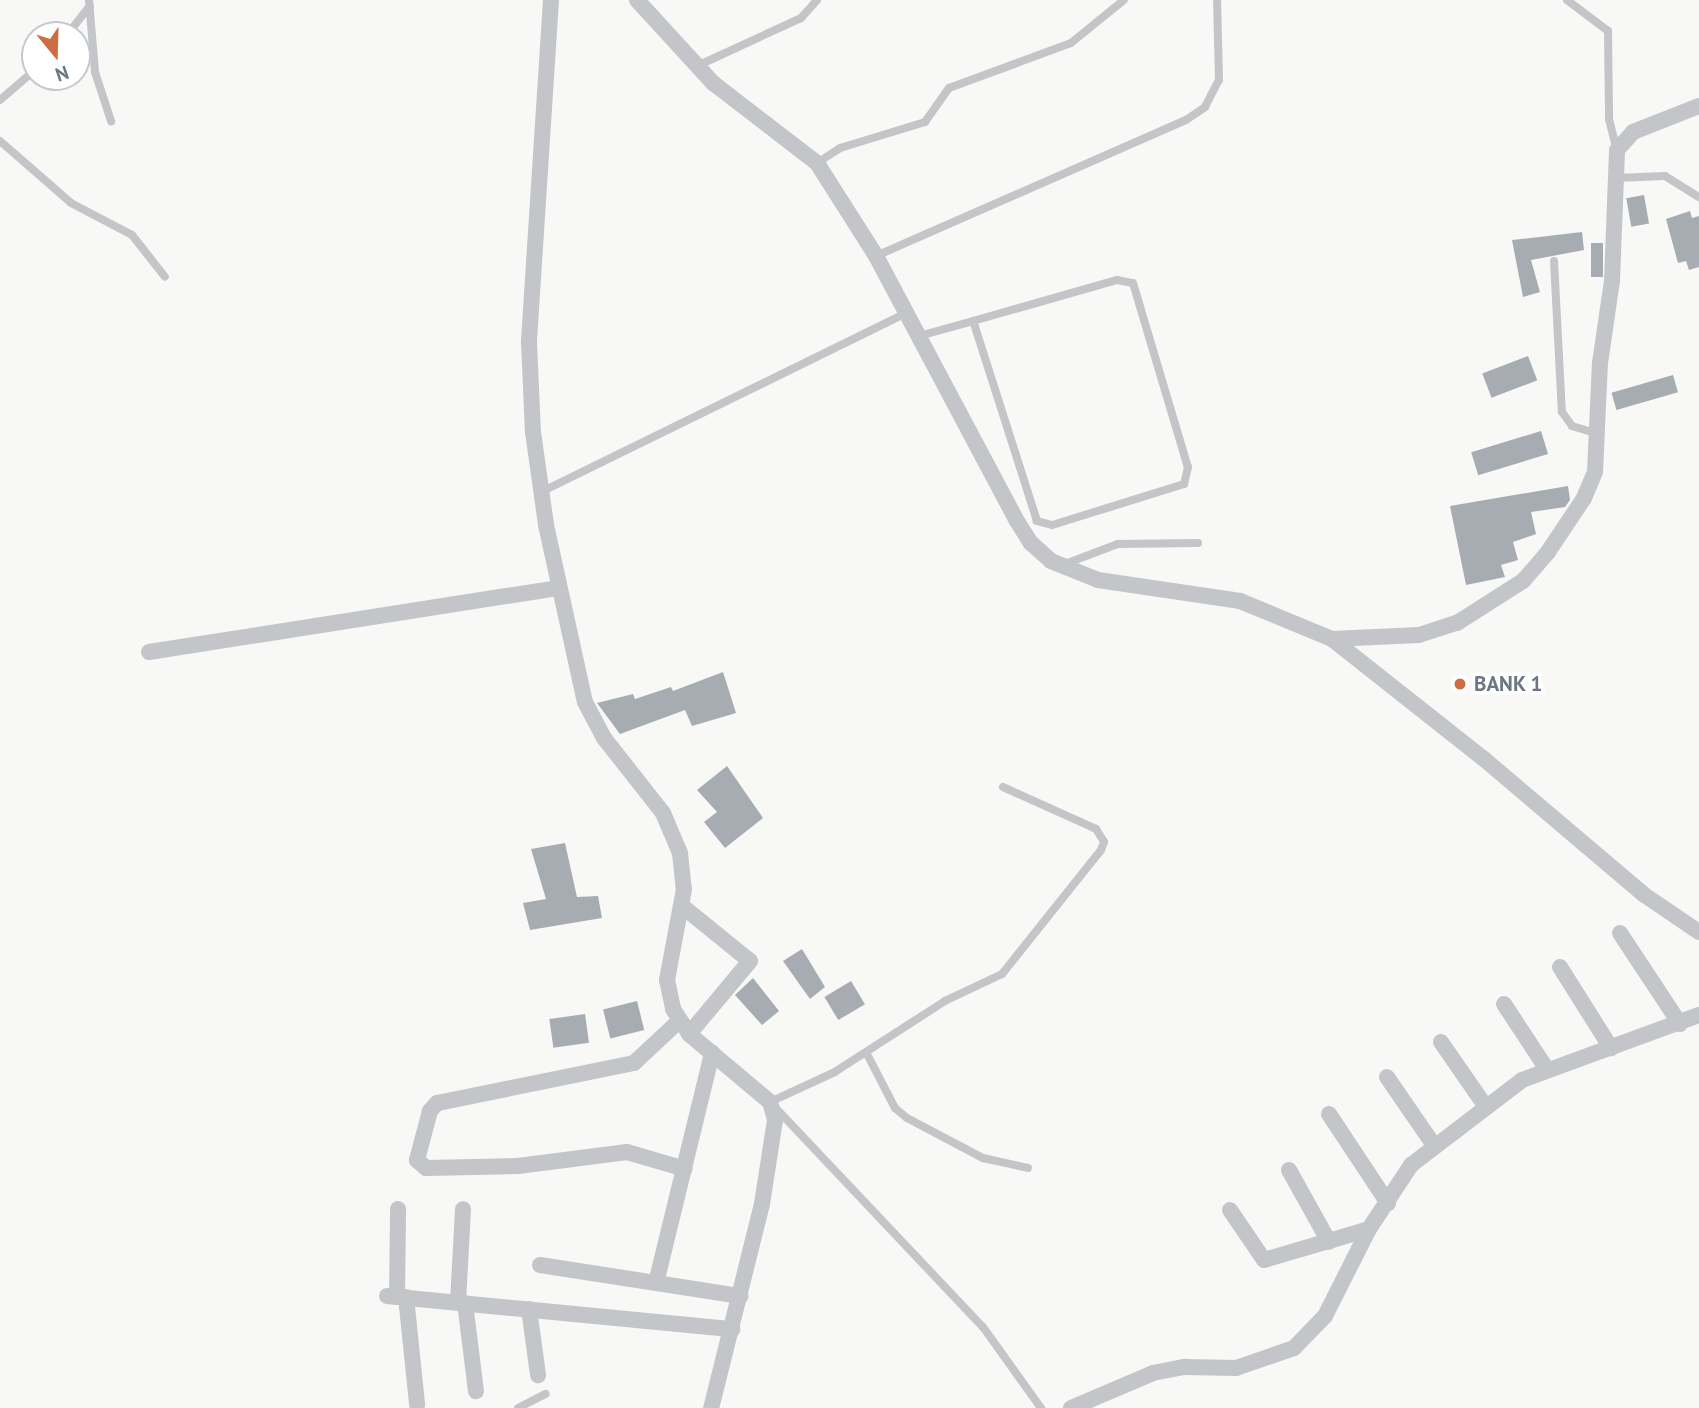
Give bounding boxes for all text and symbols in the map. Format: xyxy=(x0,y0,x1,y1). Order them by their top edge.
north arrow xyxy=(21,21,91,91)
text: N xyxy=(52,61,72,87)
place label: BANK 1 xyxy=(1474,671,1543,697)
marker: BANK 1 xyxy=(1452,676,1468,692)

